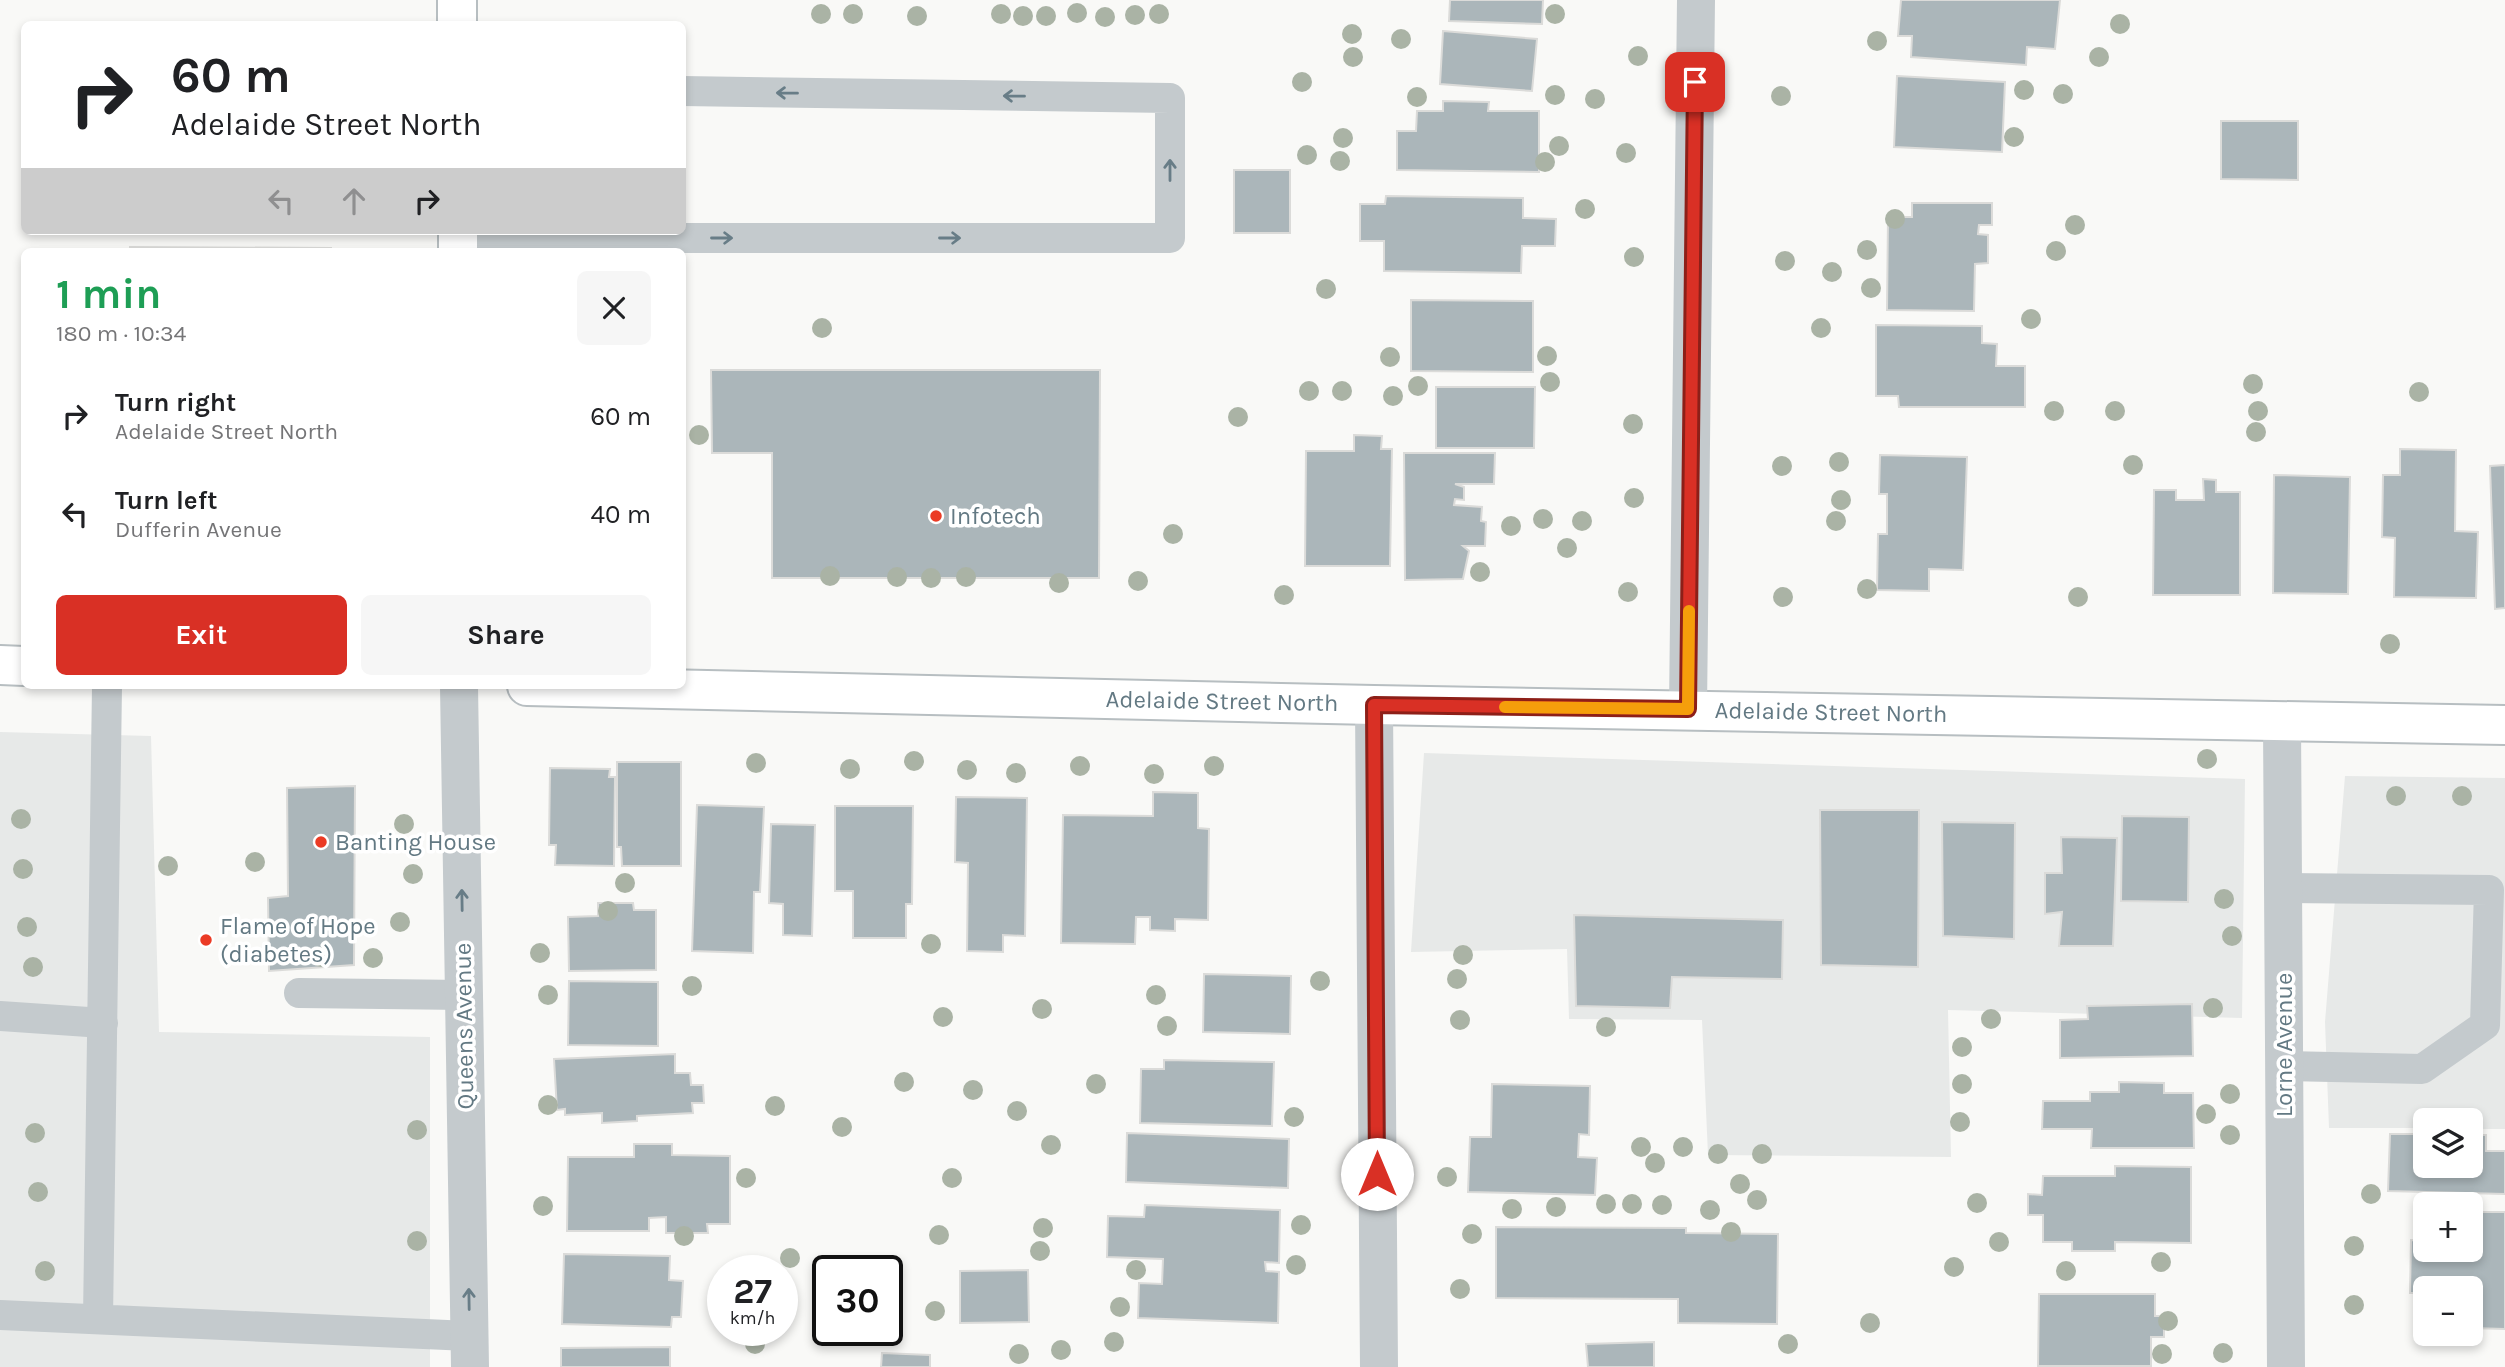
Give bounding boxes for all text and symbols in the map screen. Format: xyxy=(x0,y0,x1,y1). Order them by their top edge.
text: 60 m xyxy=(171,47,291,104)
icon: right xyxy=(56,49,147,140)
pin xyxy=(1665,52,1725,112)
icon: arrive xyxy=(1676,63,1714,101)
one-way arrow xyxy=(776,86,799,99)
one-way arrow xyxy=(1003,89,1026,102)
text: Adelaide Street North xyxy=(171,106,482,143)
one-way arrow xyxy=(1163,158,1177,181)
icon: left xyxy=(262,182,300,220)
icon: ahead xyxy=(335,182,373,220)
icon: right xyxy=(408,182,446,220)
one-way arrow xyxy=(710,231,733,245)
one-way arrow xyxy=(938,231,961,245)
text: 1 min xyxy=(56,269,161,319)
button: close xyxy=(577,271,651,345)
text: 180 m · 10:34 xyxy=(56,320,186,347)
text: Turn right xyxy=(115,387,236,418)
icon: right xyxy=(56,397,94,435)
text: 60 m xyxy=(590,401,651,432)
text: Adelaide Street North xyxy=(115,418,338,445)
text: Turn left xyxy=(115,485,217,516)
icon: left xyxy=(56,495,94,533)
text: 40 m xyxy=(591,499,651,530)
place label: Infotech xyxy=(950,502,1041,530)
marker: Infotech xyxy=(928,508,944,524)
text: Dufferin Avenue xyxy=(115,516,282,543)
button: Exit xyxy=(56,595,347,675)
button: Share xyxy=(361,595,651,675)
street label: Adelaide Street North xyxy=(1105,685,1339,717)
street label: Adelaide Street North xyxy=(1714,696,1948,728)
place label: Banting House xyxy=(335,828,496,856)
marker: Banting House xyxy=(313,834,329,850)
one-way arrow xyxy=(456,889,469,912)
place label: Flame of Hope (diabetes) xyxy=(220,912,376,968)
marker: Flame of Hope (diabetes) xyxy=(198,932,214,948)
street label: Queens Avenue xyxy=(449,942,479,1110)
street label: Lorne Avenue xyxy=(2270,973,2298,1117)
map controls xyxy=(2413,1108,2483,1346)
button: layers xyxy=(2413,1108,2483,1178)
position arrow xyxy=(1340,1137,1414,1211)
button: + xyxy=(2413,1192,2483,1262)
speed limit sign: 30 xyxy=(812,1255,903,1346)
text: 27 xyxy=(733,1271,772,1312)
button: − xyxy=(2413,1276,2483,1346)
one-way arrow xyxy=(462,1288,475,1311)
text: km/h xyxy=(730,1307,775,1329)

